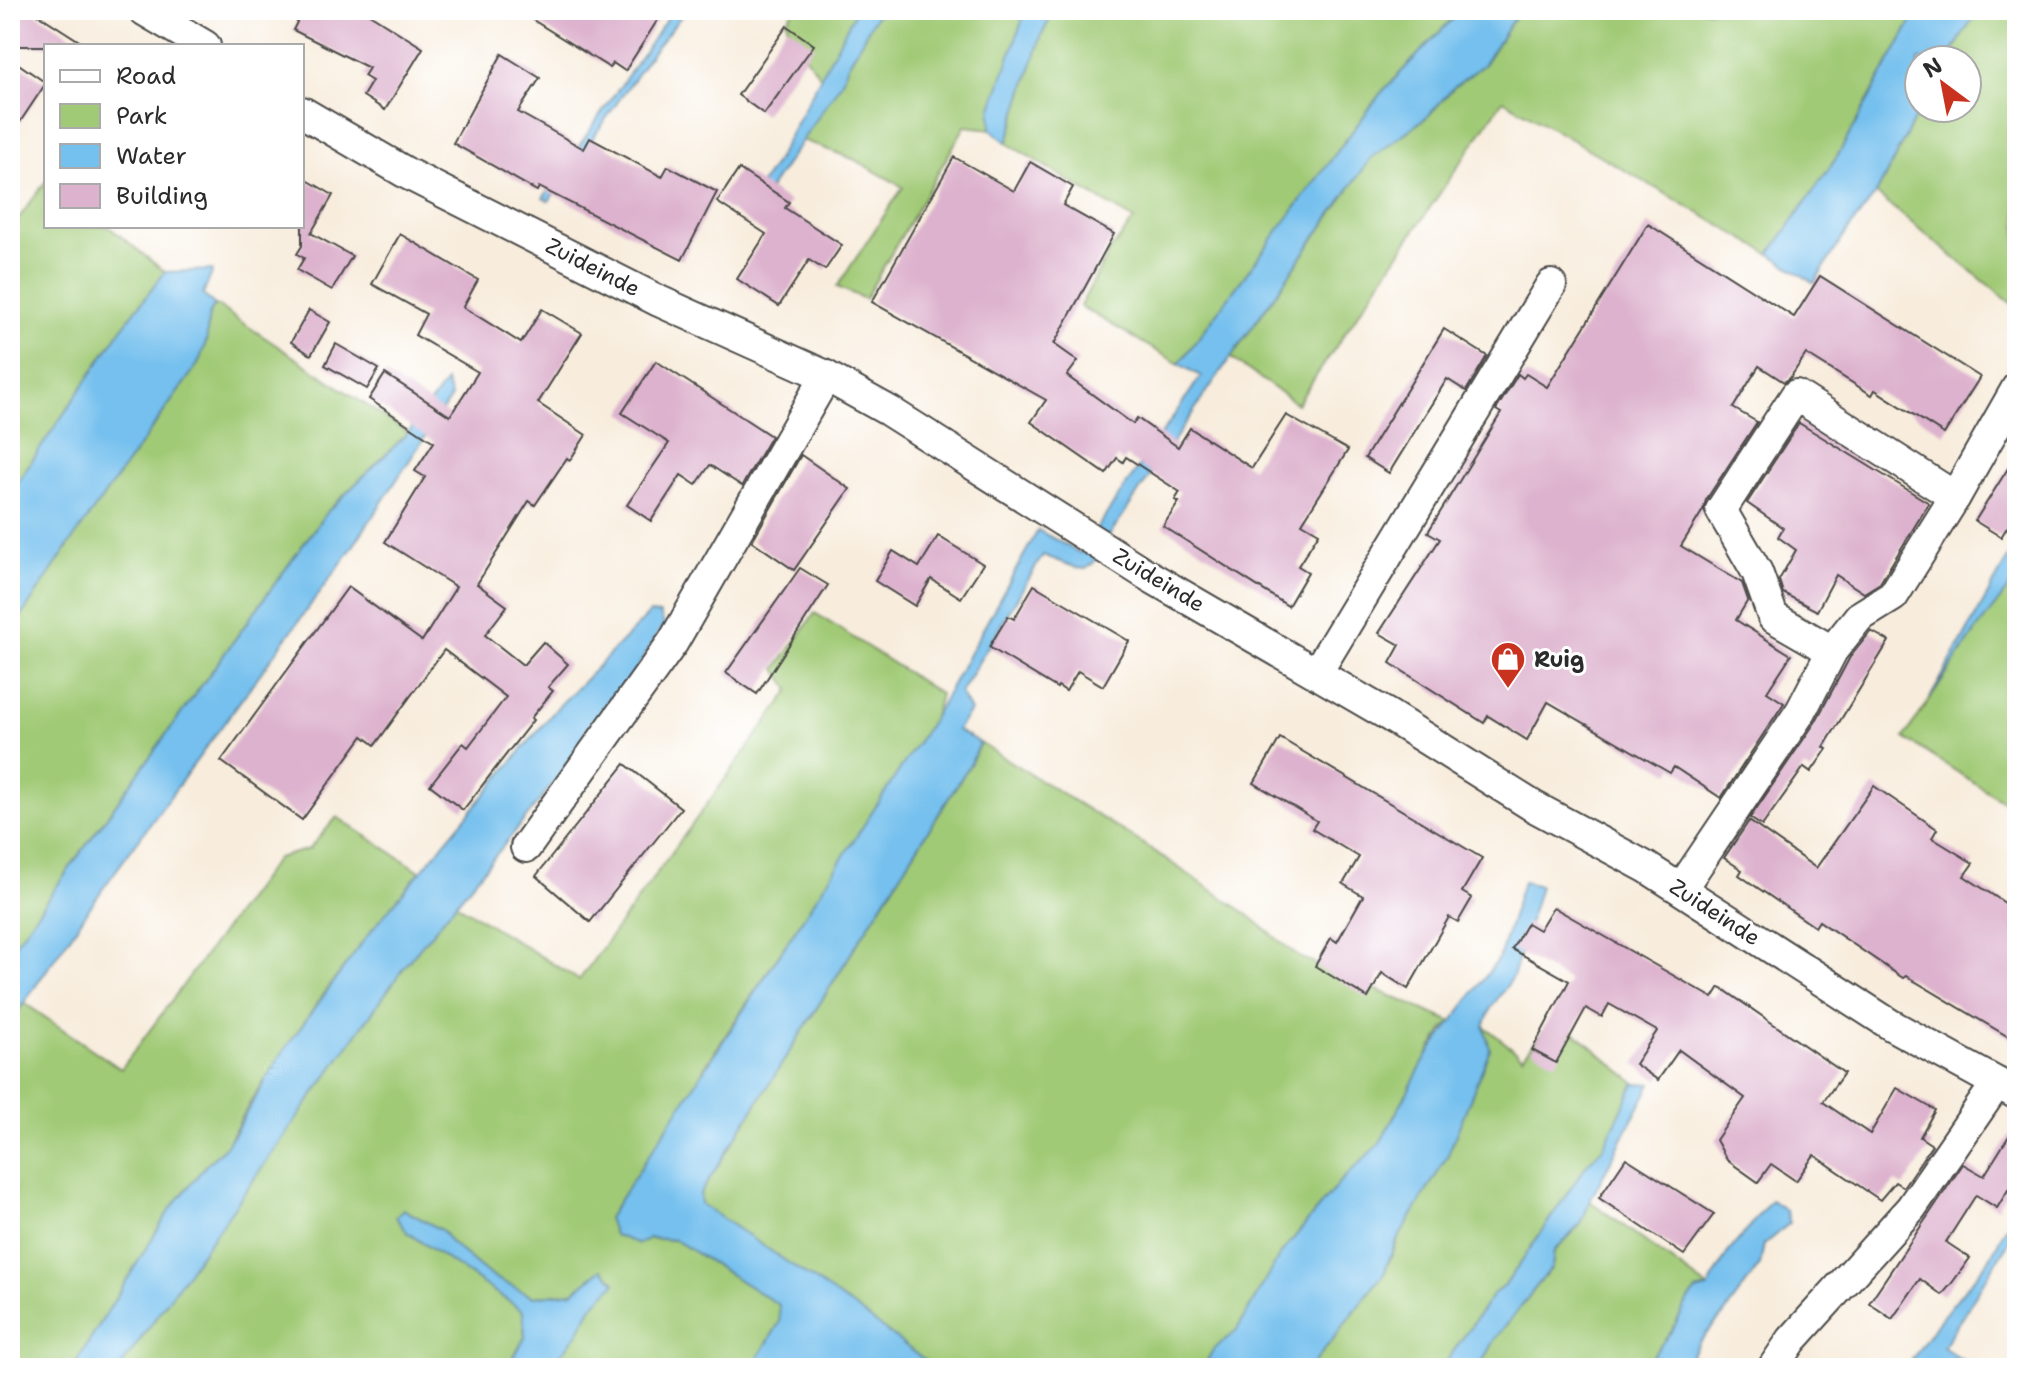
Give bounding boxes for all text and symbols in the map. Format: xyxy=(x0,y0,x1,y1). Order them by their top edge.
legend xyxy=(44,44,304,228)
north arrow xyxy=(1903,44,1983,124)
text: N xyxy=(1918,51,1948,84)
text: Road xyxy=(116,60,176,92)
text: Park xyxy=(116,100,168,132)
text: Water xyxy=(116,140,187,172)
text: Building xyxy=(116,180,208,212)
street label: Zuideinde xyxy=(541,231,645,303)
street label: Zuideinde xyxy=(1108,541,1210,619)
shop icon: Ruig xyxy=(1489,640,1527,690)
place label: Ruig xyxy=(1534,645,1584,674)
street label: Zuideinde xyxy=(1664,872,1766,952)

